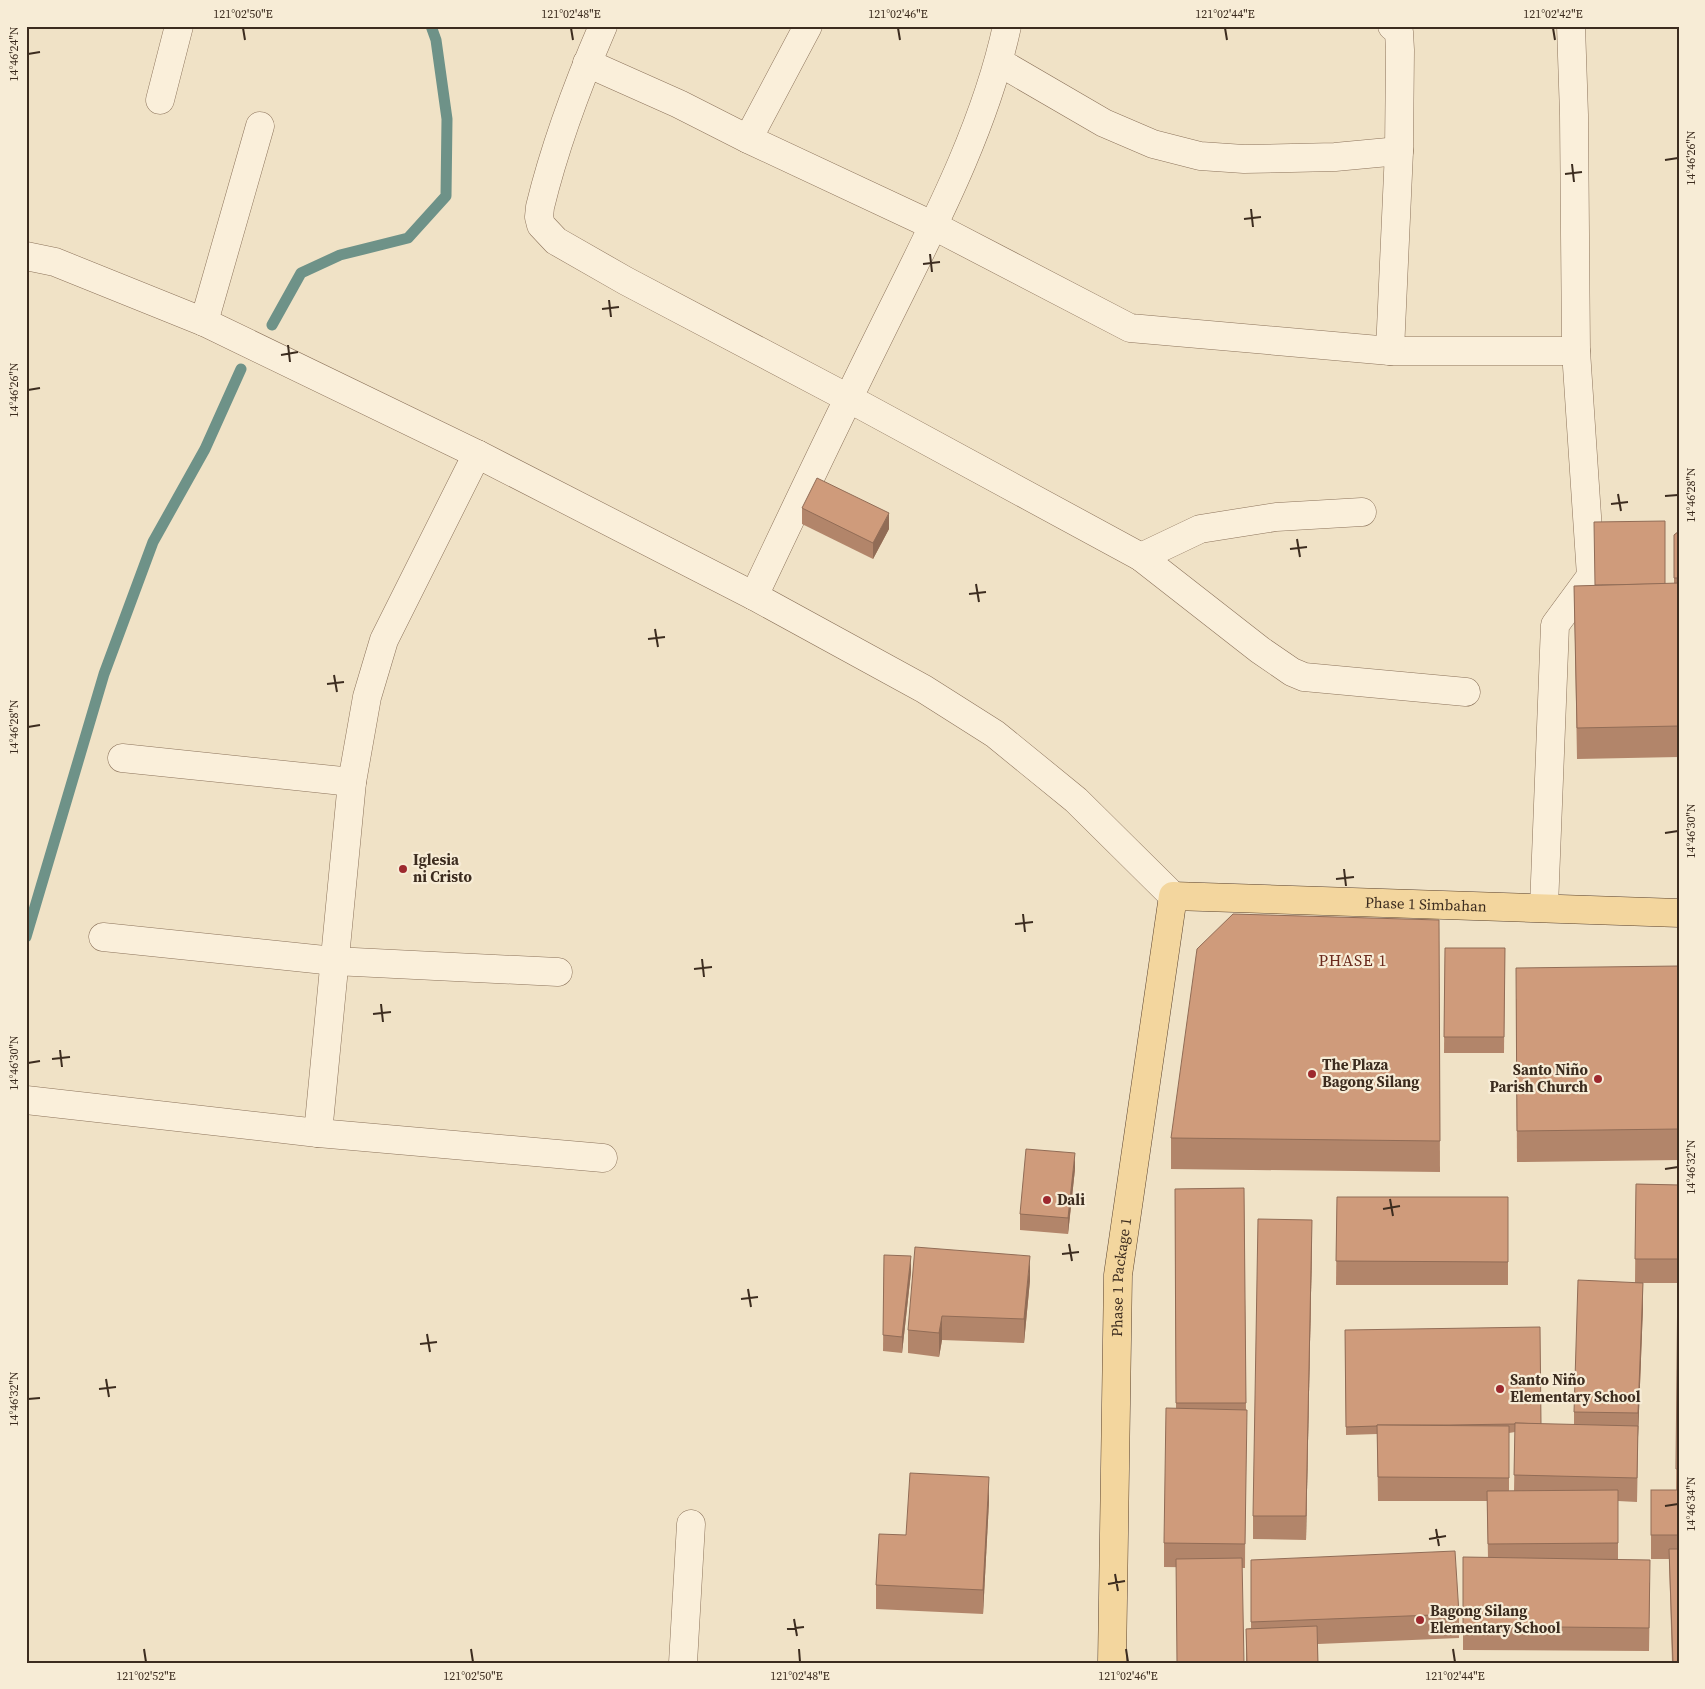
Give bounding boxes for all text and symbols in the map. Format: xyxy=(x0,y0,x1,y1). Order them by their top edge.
text: 121°02'50"E xyxy=(213,6,273,22)
text: 121°02'48"E xyxy=(541,6,601,22)
text: 121°02'46"E xyxy=(868,6,928,22)
text: 121°02'44"E xyxy=(1195,6,1255,22)
text: 121°02'42"E xyxy=(1523,6,1583,22)
text: 14°46'24"N xyxy=(6,26,22,82)
text: 14°46'26"N xyxy=(1683,130,1699,186)
text: 14°46'26"N xyxy=(6,362,22,418)
text: 14°46'28"N xyxy=(1683,467,1699,523)
text: 14°46'28"N xyxy=(6,699,22,755)
text: 14°46'30"N xyxy=(1683,803,1699,859)
place label: Iglesia ni Cristo xyxy=(413,849,472,887)
marker: Iglesia ni Cristo xyxy=(397,863,409,875)
street label: Phase 1 Simbahan xyxy=(1365,891,1487,917)
district label: PHASE 1 xyxy=(1319,949,1387,971)
text: 14°46'30"N xyxy=(6,1035,22,1091)
place label: The Plaza Bagong Silang xyxy=(1322,1054,1419,1092)
place label: Santo Niño Parish Church xyxy=(1489,1059,1589,1097)
marker: The Plaza Bagong Silang xyxy=(1306,1068,1318,1080)
marker: Santo Niño Parish Church xyxy=(1592,1073,1604,1085)
text: 14°46'32"N xyxy=(1683,1139,1699,1195)
place label: Dali xyxy=(1057,1189,1085,1210)
marker: Dali xyxy=(1041,1194,1053,1206)
street label: Phase 1 Package 1 xyxy=(1106,1216,1136,1337)
place label: Santo Niño Elementary School xyxy=(1510,1369,1641,1407)
text: 14°46'32"N xyxy=(6,1371,22,1427)
marker: Santo Niño Elementary School xyxy=(1494,1383,1506,1395)
text: 14°46'34"N xyxy=(1683,1476,1699,1532)
place label: Bagong Silang Elementary School xyxy=(1430,1600,1561,1638)
marker: Bagong Silang Elementary School xyxy=(1414,1614,1426,1626)
text: 121°02'52"E xyxy=(116,1668,176,1684)
text: 121°02'50"E xyxy=(443,1668,503,1684)
text: 121°02'48"E xyxy=(770,1668,830,1684)
text: 121°02'46"E xyxy=(1098,1668,1158,1684)
text: 121°02'44"E xyxy=(1425,1668,1485,1684)

